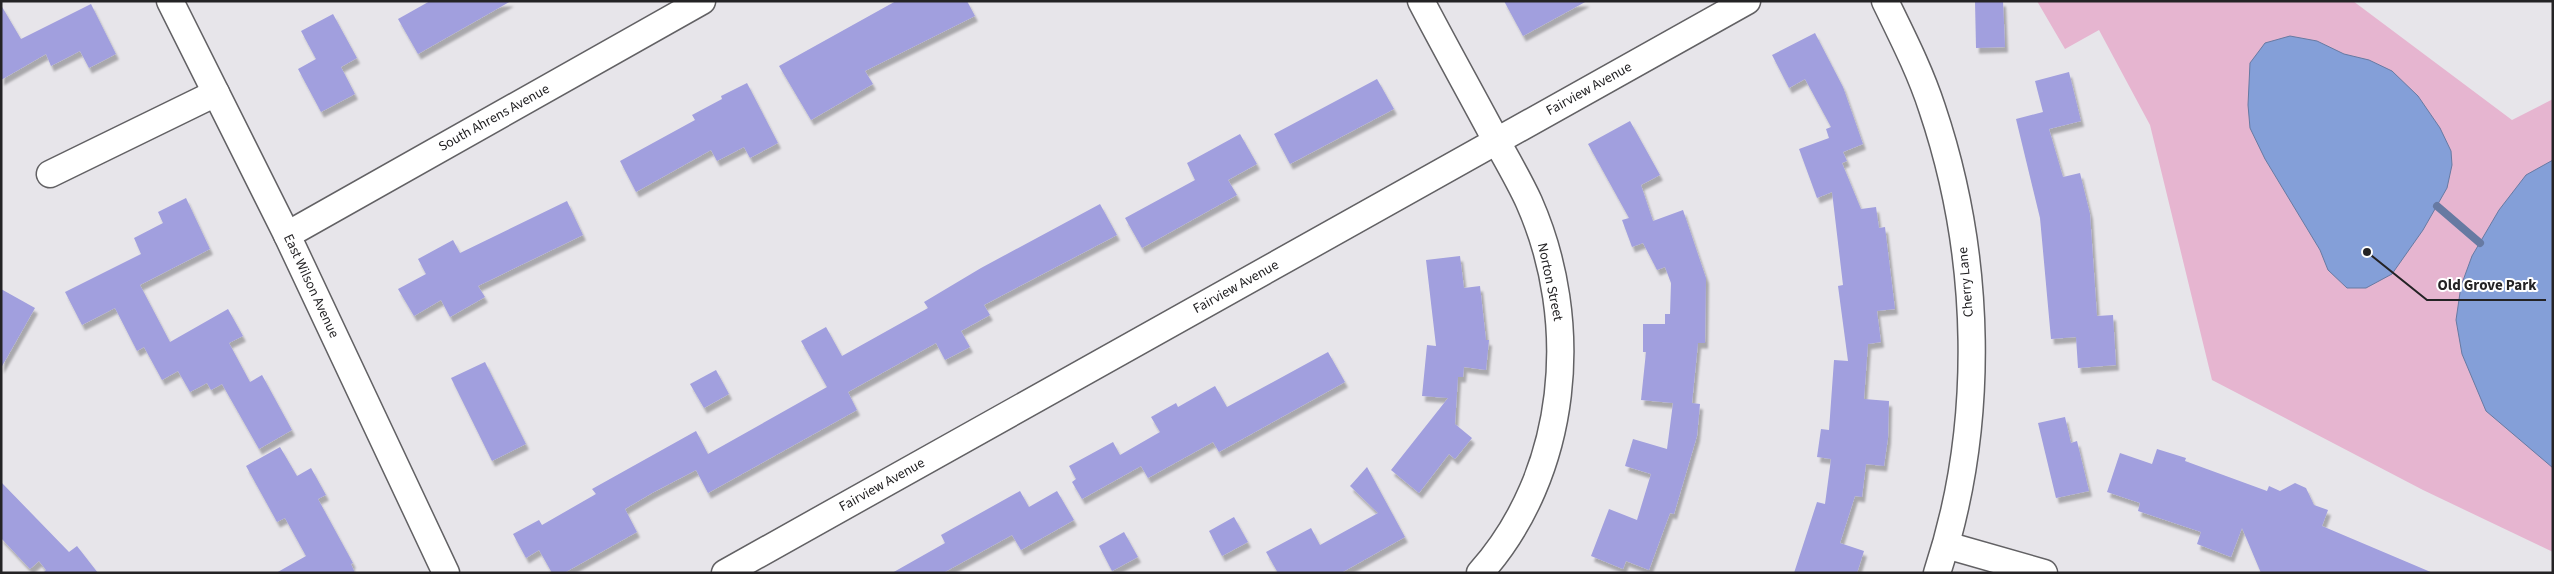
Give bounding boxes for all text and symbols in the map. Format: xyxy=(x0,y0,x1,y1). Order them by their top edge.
street label: Fairview Avenue xyxy=(1543,57,1636,121)
street label: South Ahrens Avenue xyxy=(435,79,553,157)
street label: East Wilson Avenue xyxy=(278,231,344,341)
street label: Norton Street xyxy=(1532,241,1568,323)
street label: Cherry Lane xyxy=(1953,246,1979,318)
street label: Fairview Avenue xyxy=(1190,255,1283,319)
callout: Old Grove Park xyxy=(2427,270,2546,300)
text: Old Grove Park xyxy=(2438,275,2537,296)
street label: Fairview Avenue xyxy=(836,453,929,517)

